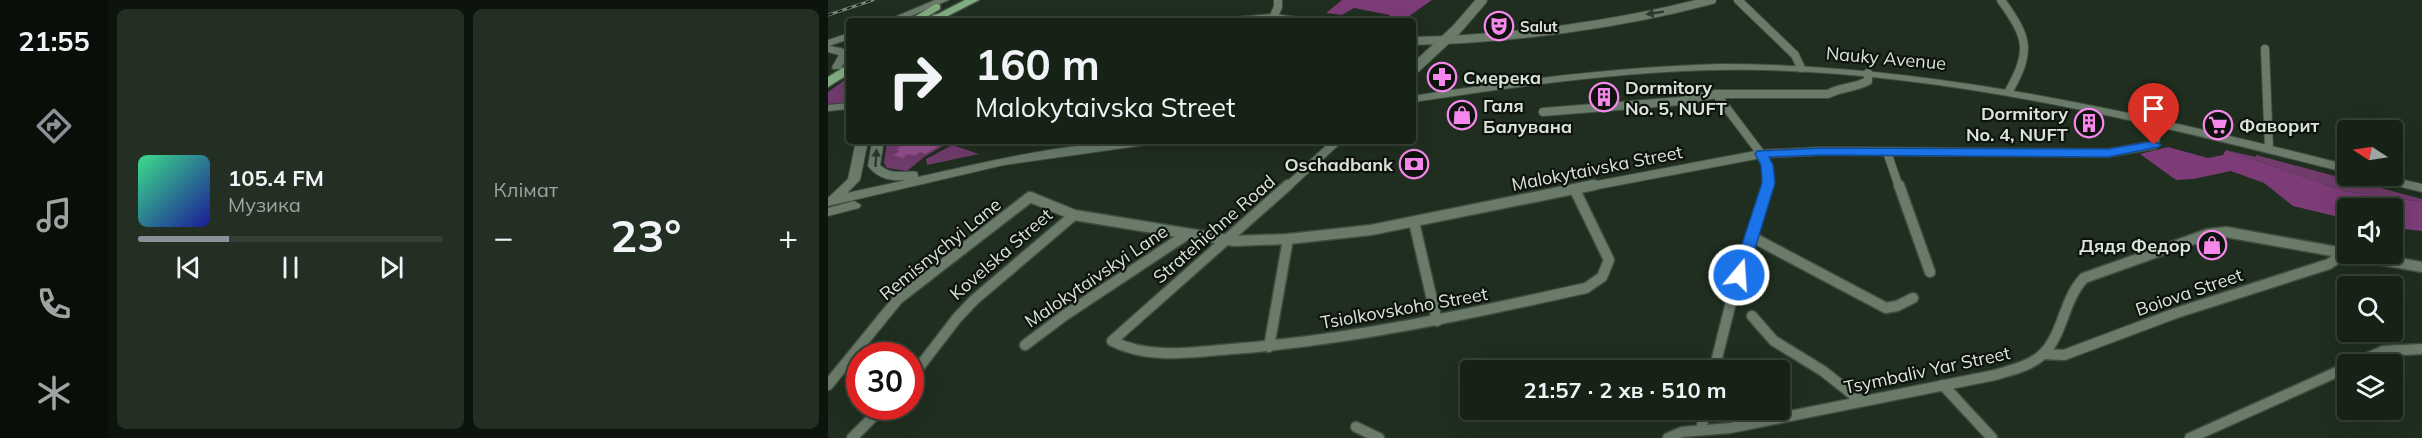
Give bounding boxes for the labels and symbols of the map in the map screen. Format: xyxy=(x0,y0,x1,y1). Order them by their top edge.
one-way arrow xyxy=(1646,9,1665,18)
theatre icon: Salut xyxy=(1483,10,1515,42)
place label: Salut xyxy=(1520,17,1558,36)
street label: Nauky Avenue xyxy=(1825,41,1947,75)
pharmacy icon: Смерека xyxy=(1426,61,1458,93)
place label: Смерека xyxy=(1463,66,1541,89)
place label: Dormitory No. 5, NUFT xyxy=(1625,76,1727,120)
building icon: Dormitory No. 5, NUFT xyxy=(1588,81,1620,113)
pin xyxy=(2128,83,2179,145)
place label: Галя Балувана xyxy=(1483,94,1572,138)
shop icon: Галя Балувана xyxy=(1446,99,1478,131)
place label: Dormitory No. 4, NUFT xyxy=(1966,102,2068,146)
building icon: Dormitory No. 4, NUFT xyxy=(2073,107,2105,139)
supermarket icon: Фаворит xyxy=(2202,109,2234,141)
place label: Фаворит xyxy=(2239,114,2320,137)
north arrow xyxy=(2337,120,2403,186)
street label: Malokytaivska Street xyxy=(1510,140,1684,196)
one-way arrow xyxy=(872,148,881,167)
bank icon: Oschadbank xyxy=(1398,148,1430,180)
place label: Oschadbank xyxy=(1284,153,1394,176)
street label: Stratehichne Road xyxy=(1148,170,1280,288)
street label: Remisnychyi Lane xyxy=(875,193,1005,305)
street label: Kovelska Street xyxy=(945,203,1057,305)
street label: Malokytaivskyi Lane xyxy=(1020,220,1172,332)
shop icon: Дядя Федор xyxy=(2196,229,2228,261)
place label: Дядя Федор xyxy=(2079,234,2191,257)
position arrow xyxy=(1707,243,1771,307)
street label: Boiova Street xyxy=(2132,263,2246,321)
street label: Tsiolkovskoho Street xyxy=(1319,282,1489,334)
street label: Tsymbaliv Yar Street xyxy=(1842,341,2012,399)
speed limit sign: 30 xyxy=(846,342,924,420)

